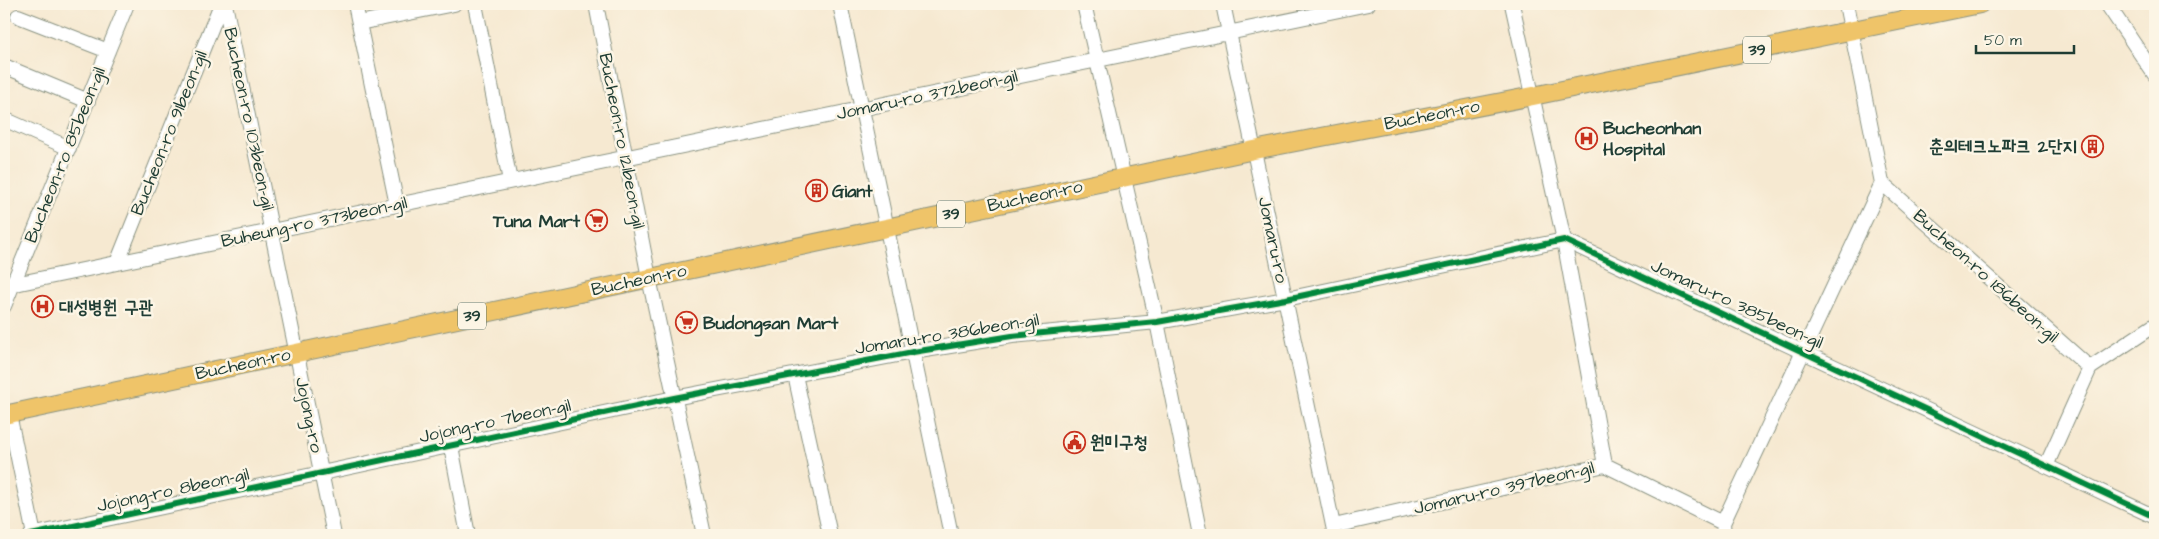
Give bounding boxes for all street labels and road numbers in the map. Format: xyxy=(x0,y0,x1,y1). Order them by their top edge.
street label: Bucheon-ro 103beon-gil xyxy=(216,25,281,213)
road number: 39 xyxy=(1743,36,1771,64)
street label: Bucheon-ro 91beon-gil xyxy=(124,47,215,220)
street label: Bucheon-ro 121beon-gil xyxy=(592,51,651,231)
street label: Bucheon-ro 85beon-gil xyxy=(18,63,113,247)
street label: Jomaru-ro 372beon-gil xyxy=(834,64,1020,127)
street label: Bucheon-ro xyxy=(1382,93,1482,137)
street label: Bucheon-ro xyxy=(985,174,1085,218)
street label: Buheung-ro 373beon-gil xyxy=(219,190,410,255)
street label: Jomaru-ro xyxy=(1252,195,1294,285)
road number: 39 xyxy=(937,200,965,228)
street label: Bucheon-ro 186beon-gil xyxy=(1907,204,2065,349)
street label: Jomaru-ro 385beon-gil xyxy=(1646,253,1828,356)
street label: Bucheon-ro xyxy=(589,258,689,302)
road number: 39 xyxy=(458,302,486,330)
street label: Jomaru-ro 386beon-gil xyxy=(853,307,1041,362)
street label: Bucheon-ro xyxy=(193,342,293,386)
street label: Jojong-ro xyxy=(288,375,329,455)
street label: Jojong-ro 7beon-gil xyxy=(417,393,574,450)
street label: Jomaru-ro 397beon-gil xyxy=(1411,455,1597,522)
street label: Jojong-ro 8beon-gil xyxy=(95,462,252,519)

